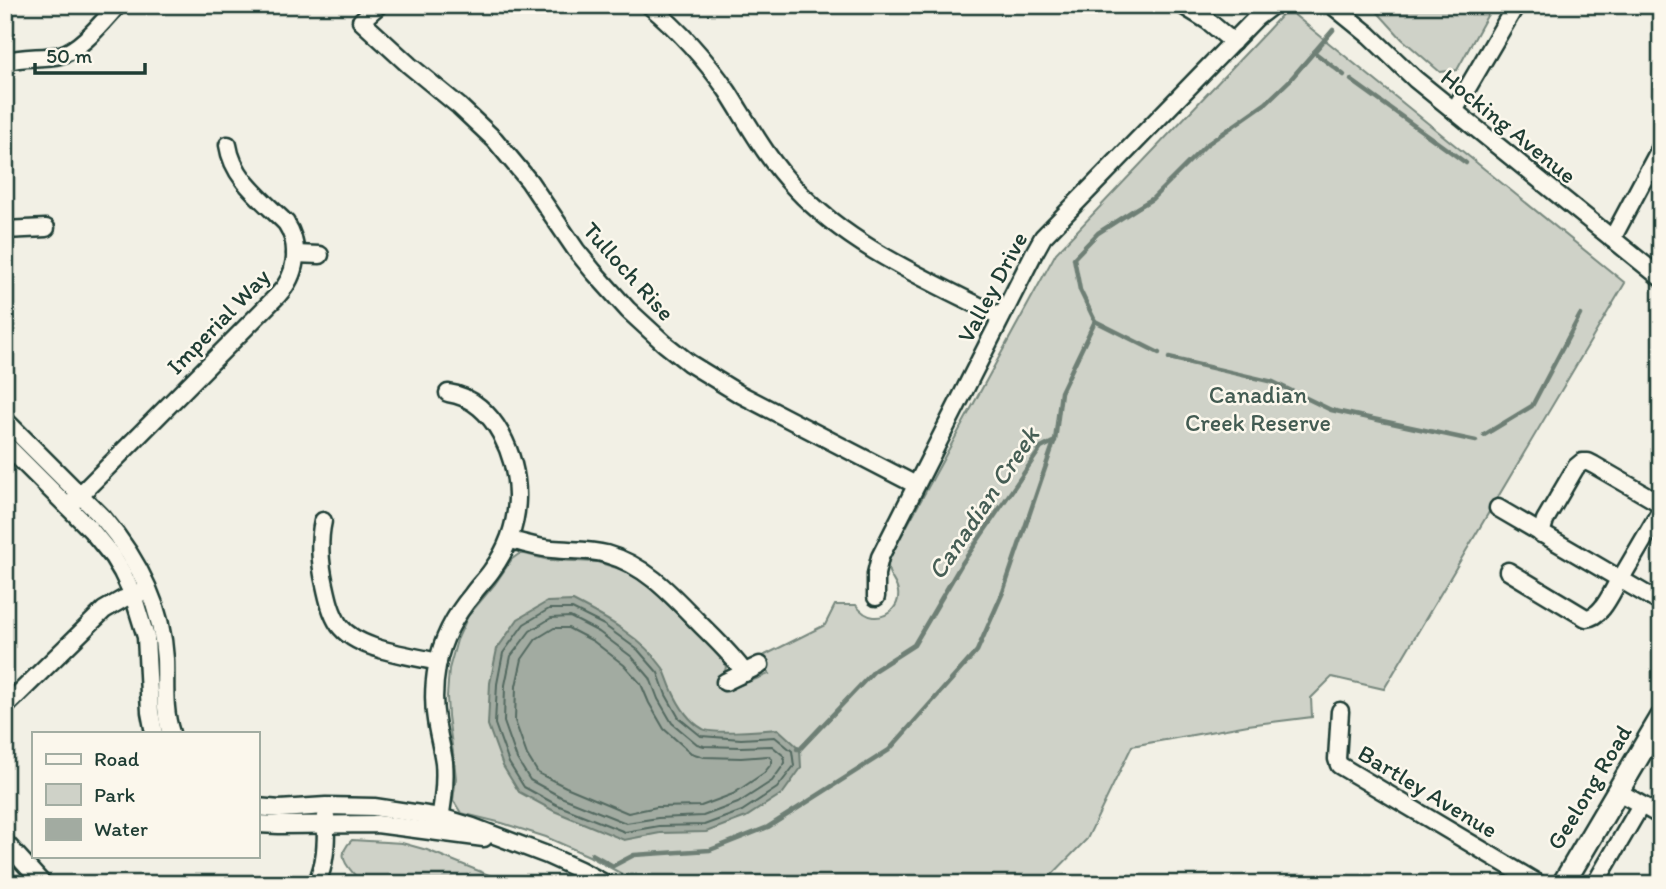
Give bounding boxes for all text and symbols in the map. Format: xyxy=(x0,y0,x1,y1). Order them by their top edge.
scale bar xyxy=(35,32,145,76)
text: 50 m xyxy=(46,43,93,68)
street label: Hocking Avenue xyxy=(1435,62,1583,190)
street label: Tulloch Rise xyxy=(577,216,681,326)
street label: Valley Drive xyxy=(951,227,1033,347)
street label: Imperial Way xyxy=(160,262,276,380)
park label: Canadian Creek Reserve xyxy=(1185,380,1331,437)
water label: Canadian Creek xyxy=(920,419,1047,585)
street label: Geelong Road xyxy=(1540,719,1638,855)
legend xyxy=(32,732,259,858)
street label: Bartley Avenue xyxy=(1353,738,1503,844)
text: Road xyxy=(94,746,140,771)
text: Park xyxy=(94,782,136,807)
text: Water xyxy=(94,816,148,841)

